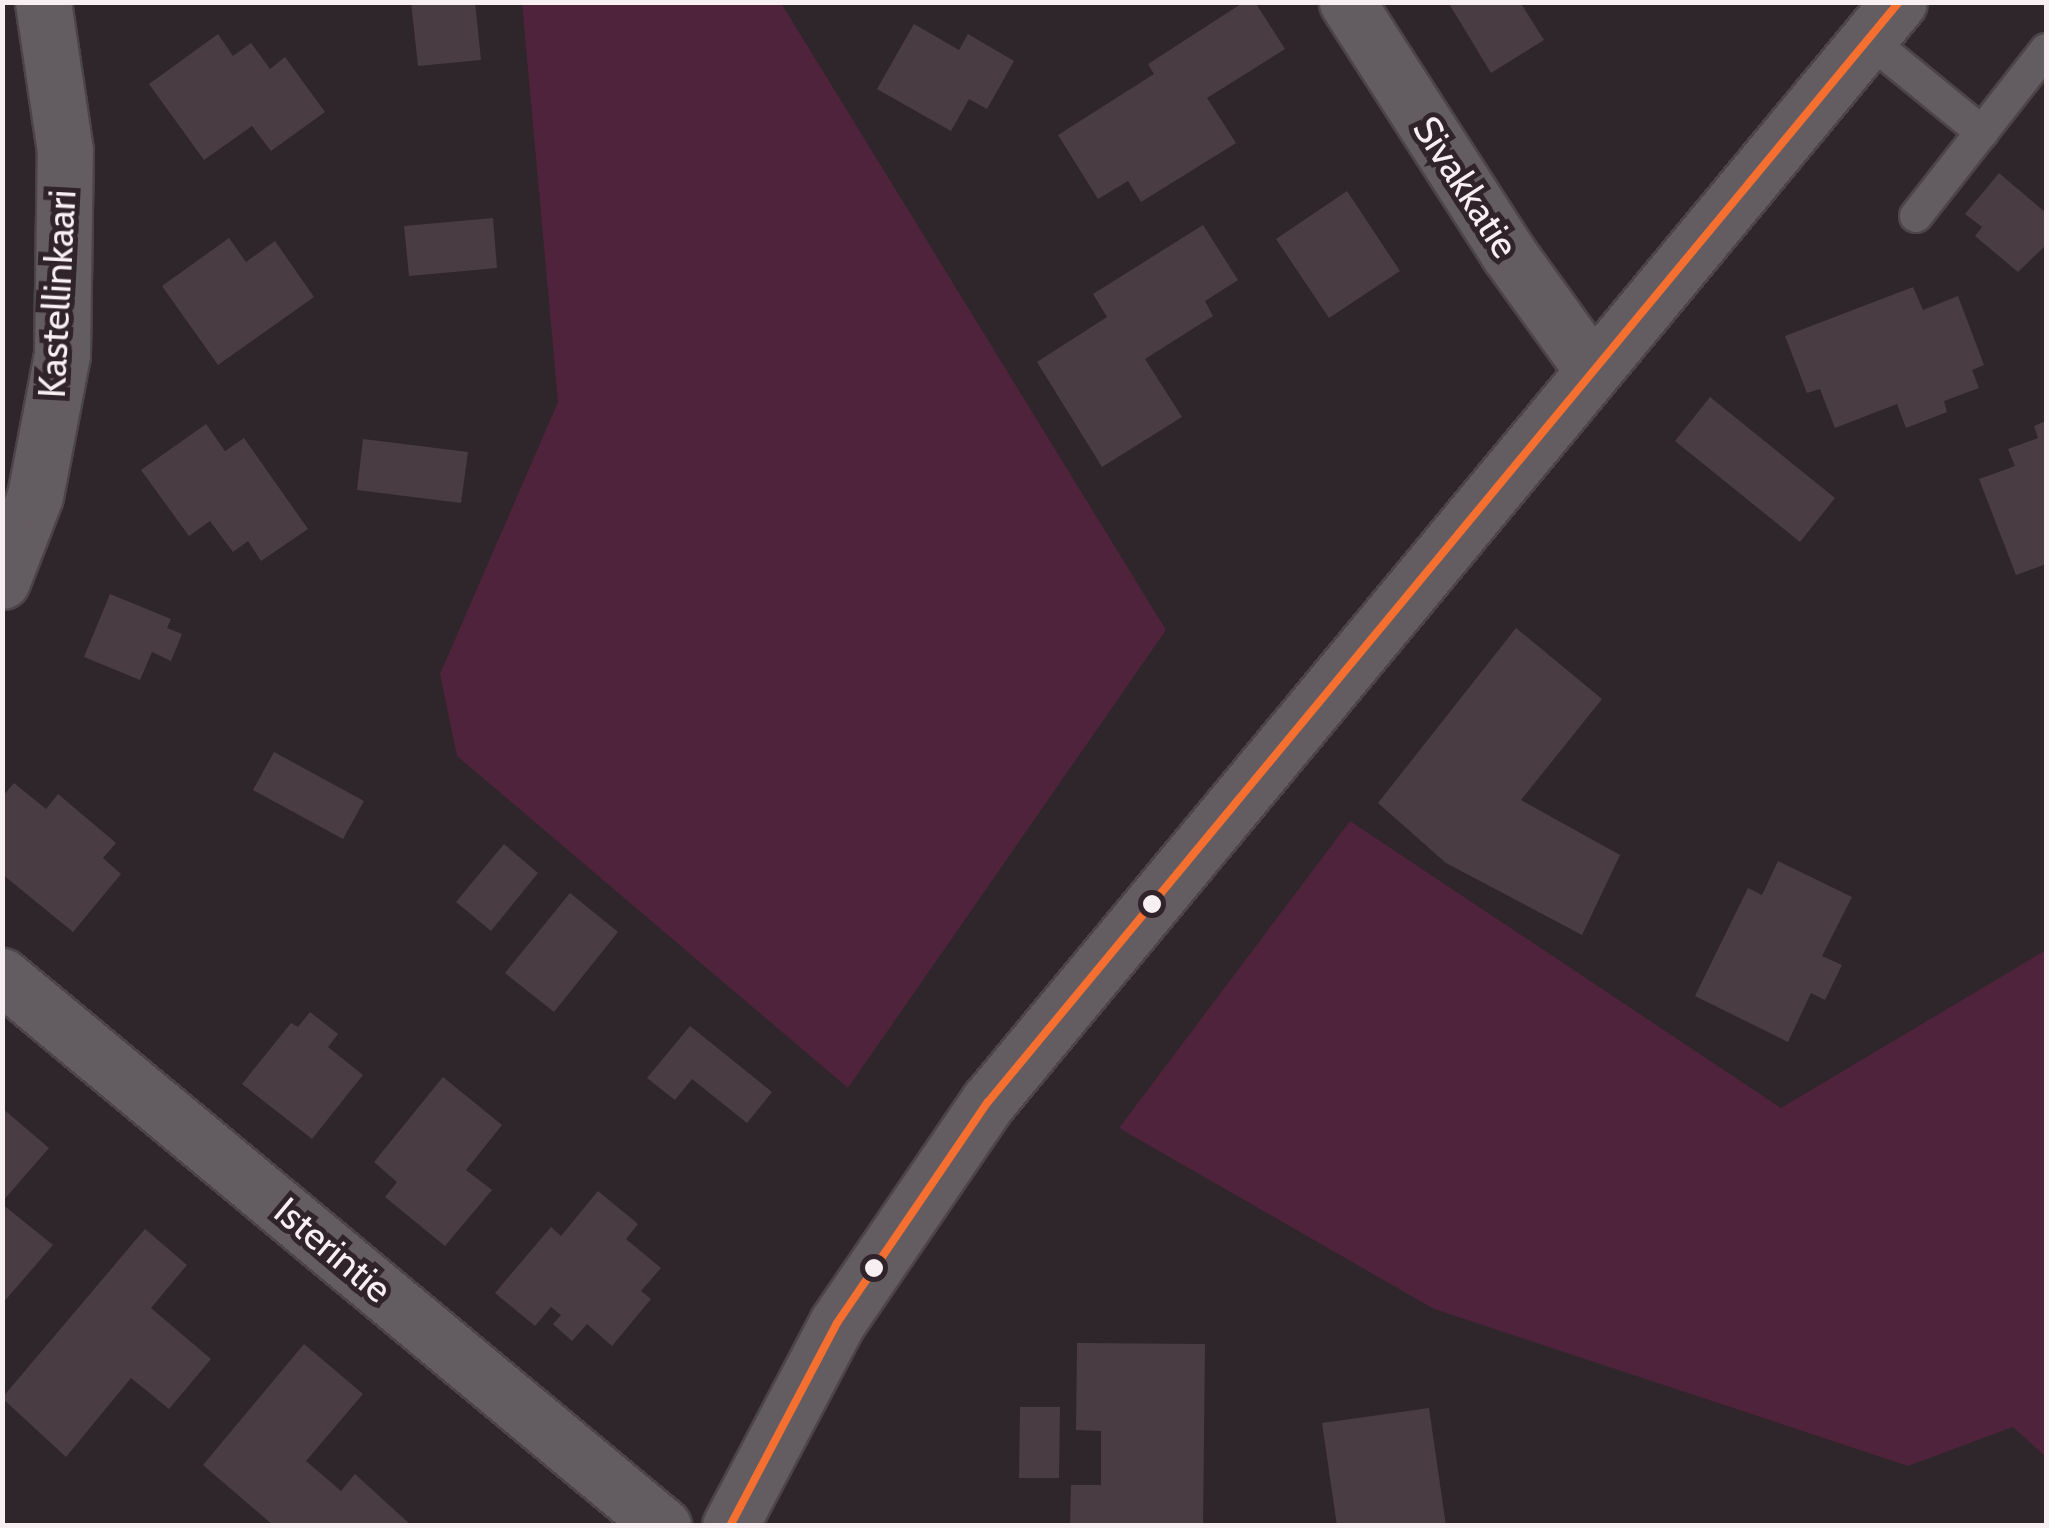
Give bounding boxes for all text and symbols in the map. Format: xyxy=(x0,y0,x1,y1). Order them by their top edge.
street label: Sivakkatie xyxy=(1404,108,1528,266)
street label: Kastellinkaari xyxy=(29,189,85,399)
unlabelled marker xyxy=(1142,894,1162,914)
street label: Isterintie xyxy=(265,1188,401,1312)
unlabelled marker xyxy=(864,1258,884,1278)

